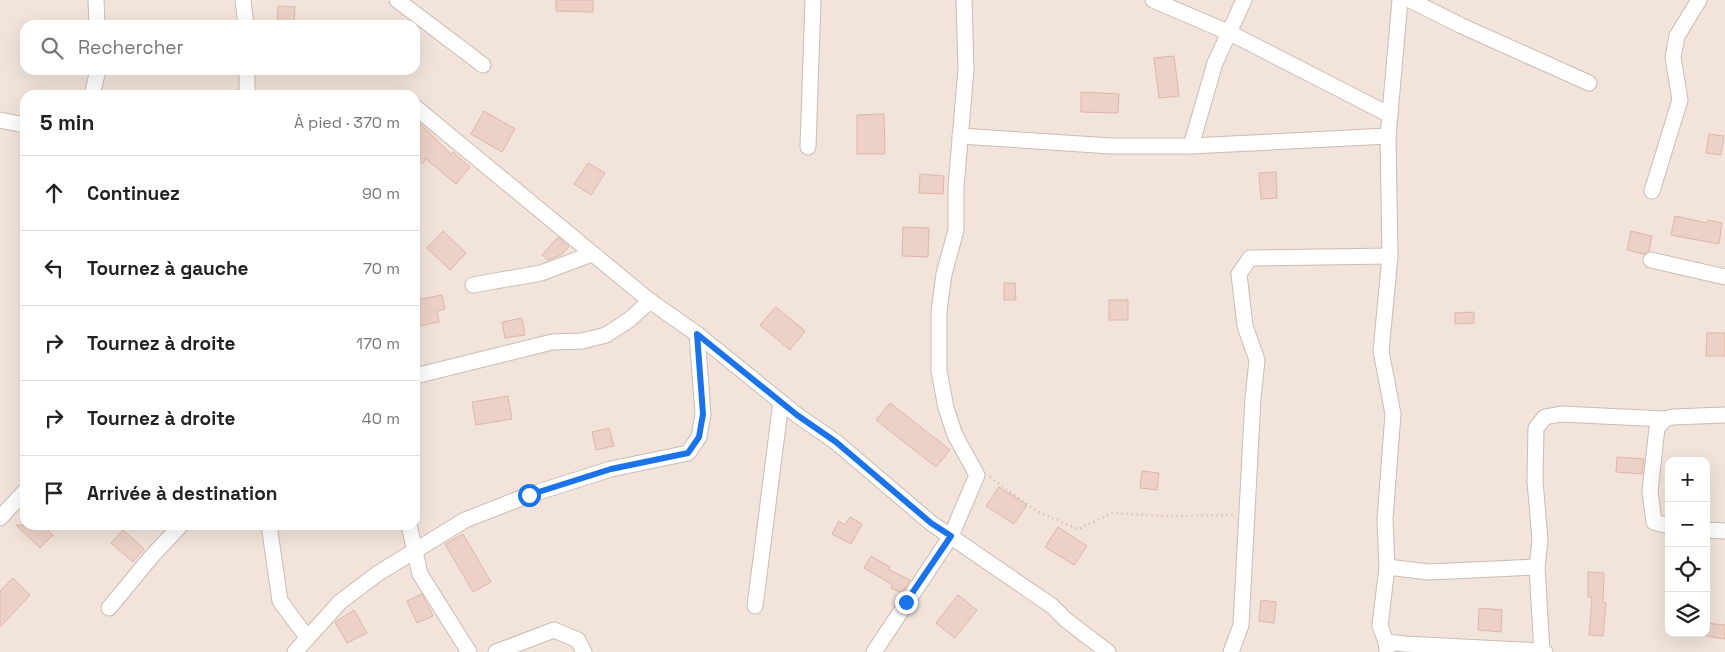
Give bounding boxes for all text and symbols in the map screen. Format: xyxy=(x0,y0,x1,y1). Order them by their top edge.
search box xyxy=(20,20,420,75)
icon: search xyxy=(38,34,66,62)
text: Rechercher xyxy=(78,35,184,60)
text: 5 min xyxy=(40,109,94,136)
text: À pied · 370 m xyxy=(294,112,400,133)
icon: ahead xyxy=(40,179,68,207)
text: Continuez xyxy=(87,181,180,206)
text: 90 m xyxy=(362,183,400,204)
icon: left xyxy=(40,254,68,282)
text: Tournez à gauche xyxy=(87,256,249,281)
text: 70 m xyxy=(363,258,400,279)
icon: right xyxy=(40,329,68,357)
text: Tournez à droite xyxy=(87,331,236,356)
text: 170 m xyxy=(356,333,400,354)
icon: right xyxy=(40,404,68,432)
text: Tournez à droite xyxy=(87,406,236,431)
text: 40 m xyxy=(362,408,400,429)
map controls xyxy=(1665,457,1710,637)
button: + xyxy=(1665,457,1710,502)
icon: arrive xyxy=(40,479,68,507)
text: Arrivée à destination xyxy=(87,481,277,506)
route start xyxy=(518,484,541,507)
button: − xyxy=(1665,502,1710,547)
button: locate xyxy=(1665,547,1710,592)
route end xyxy=(895,591,918,614)
button: layers xyxy=(1665,592,1710,637)

